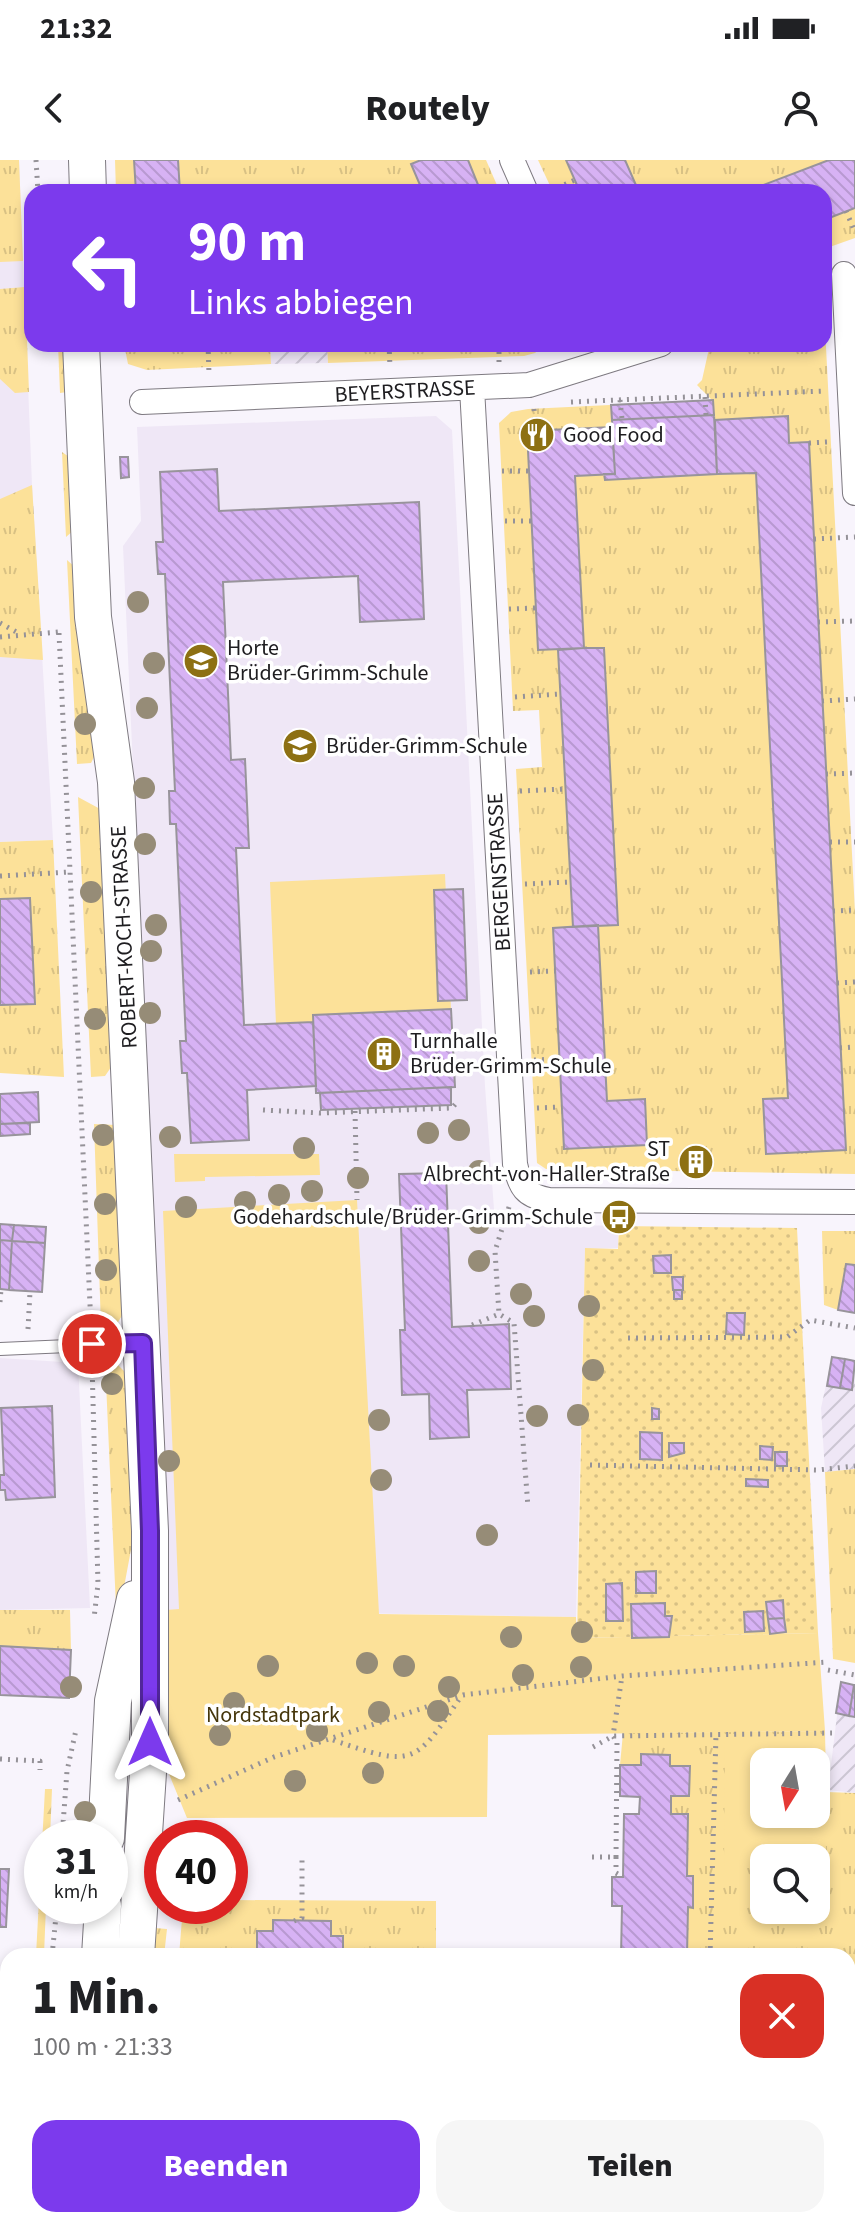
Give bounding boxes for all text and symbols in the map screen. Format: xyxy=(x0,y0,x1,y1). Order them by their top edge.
text: 21:32 xyxy=(40,7,112,50)
text: Routely xyxy=(365,83,490,134)
icon: back xyxy=(32,86,76,130)
icon: person xyxy=(779,86,823,130)
text: 90 m xyxy=(188,203,306,282)
icon: left xyxy=(56,216,160,320)
text: Links abbiegen xyxy=(188,277,414,328)
street label: BEYERSTRASSE xyxy=(334,371,476,411)
restaurant icon: Good Food xyxy=(518,416,556,454)
place label: Good Food xyxy=(563,419,664,451)
place label: Horte Brüder-Grimm-Schule xyxy=(227,632,428,689)
school or university icon: Horte Brüder-Grimm-Schule xyxy=(182,642,220,680)
school or university icon: Brüder-Grimm-Schule xyxy=(281,727,319,765)
place label: Brüder-Grimm-Schule xyxy=(326,730,527,762)
street label: BERGENSTRASSE xyxy=(479,792,519,952)
street label: ROBERT-KOCH-STRASSE xyxy=(102,825,146,1049)
place label: Turnhalle Brüder-Grimm-Schule xyxy=(410,1025,611,1082)
building icon: Turnhalle Brüder-Grimm-Schule xyxy=(365,1035,403,1073)
place label: ST Albrecht-von-Haller-Straße xyxy=(424,1133,670,1190)
building icon: ST Albrecht-von-Haller-Straße xyxy=(677,1143,715,1181)
bus stop icon: Godehardschule/Brüder-Grimm-Schule xyxy=(600,1198,638,1236)
place label: Godehardschule/Brüder-Grimm-Schule xyxy=(233,1201,593,1233)
pin xyxy=(58,1310,126,1378)
icon: arrive xyxy=(70,1322,114,1366)
park label: Nordstadtpark xyxy=(206,1699,340,1731)
position arrow xyxy=(108,1700,192,1784)
north arrow xyxy=(750,1748,830,1828)
map controls xyxy=(750,1748,830,1924)
speed limit sign: 40 xyxy=(144,1820,248,1924)
text: 31 xyxy=(55,1833,97,1890)
button: search xyxy=(750,1844,830,1924)
text: km/h xyxy=(54,1878,98,1906)
text: 1 Min. xyxy=(32,1964,160,2032)
button: close xyxy=(740,1974,824,2058)
text: 100 m · 21:33 xyxy=(32,2028,173,2065)
button: Beenden xyxy=(32,2120,420,2212)
button: Teilen xyxy=(436,2120,824,2212)

